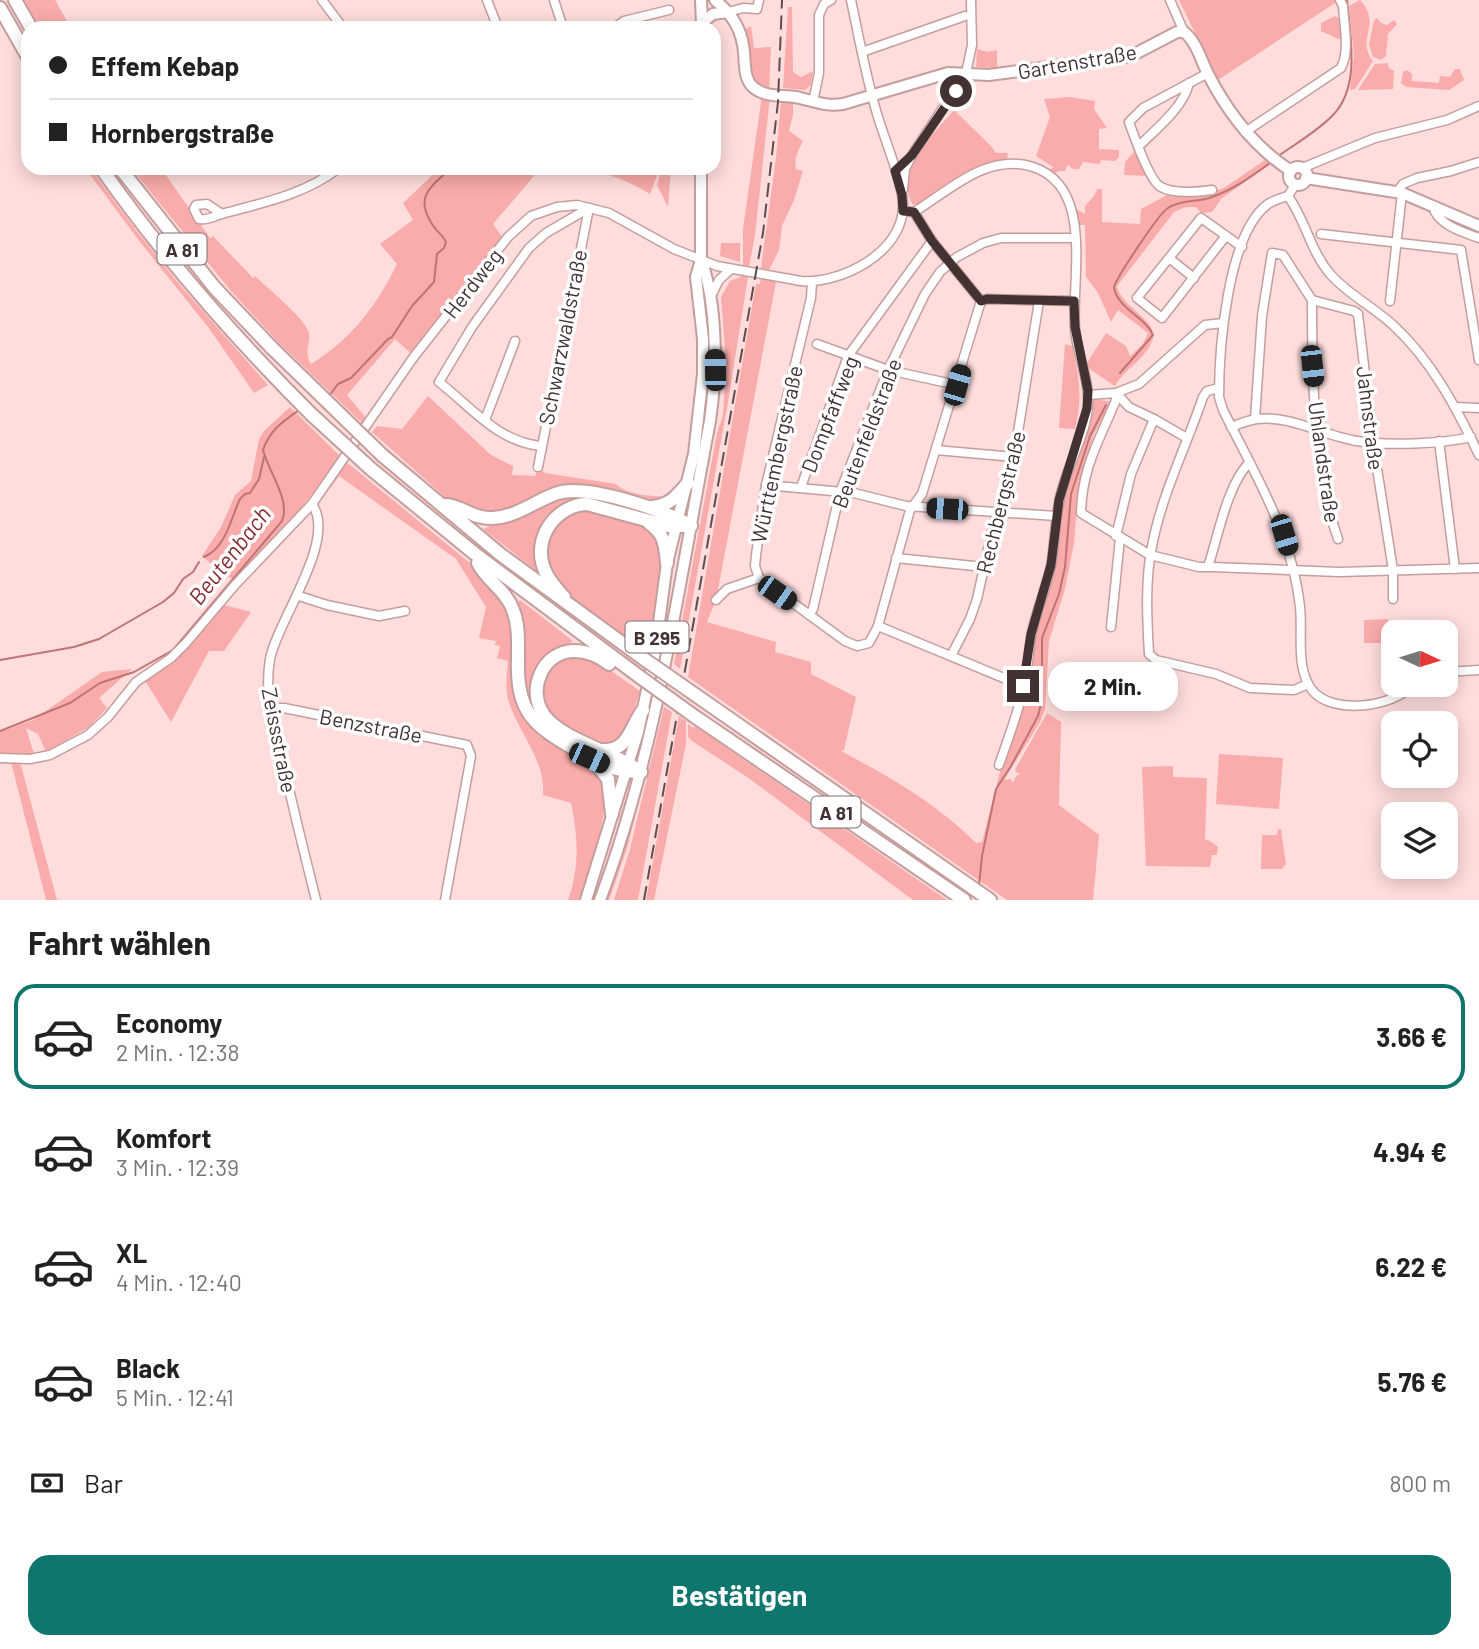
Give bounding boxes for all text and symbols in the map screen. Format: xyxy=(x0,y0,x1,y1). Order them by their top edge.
street label: Gartenstraße xyxy=(1016,38,1138,84)
text: Effem Kebap xyxy=(91,50,239,81)
route start xyxy=(940,75,972,107)
text: Hornbergstraße xyxy=(91,117,274,148)
road number: A 81 xyxy=(158,233,206,264)
street label: Herdweg xyxy=(437,243,507,323)
street label: Schwarzwaldstraße xyxy=(533,247,591,427)
car xyxy=(1300,344,1325,388)
car xyxy=(705,349,726,391)
street label: Dompfaffweg xyxy=(795,352,863,476)
street label: Beutenfeldstraße xyxy=(826,355,906,511)
car xyxy=(942,362,973,408)
street label: Württembergstraße xyxy=(745,363,807,545)
street label: Jahnstraße xyxy=(1352,365,1390,471)
street label: Uhlandstraße xyxy=(1304,400,1346,524)
street label: Rechbergstraße xyxy=(970,428,1030,576)
car xyxy=(926,497,969,521)
water label: Beutenbach xyxy=(182,500,276,610)
car xyxy=(1268,512,1301,558)
car xyxy=(754,572,801,614)
north arrow xyxy=(1381,620,1458,696)
map controls xyxy=(1381,620,1458,879)
road number: B 295 xyxy=(626,622,688,652)
callout: 2 Min. xyxy=(1048,662,1177,710)
route end xyxy=(1007,670,1039,702)
text: 2 Min. xyxy=(1084,672,1142,700)
street label: Zeissstraße xyxy=(258,685,302,795)
street label: Benzstraße xyxy=(318,703,424,747)
button: locate xyxy=(1381,711,1458,788)
car xyxy=(566,740,613,776)
road number: A 81 xyxy=(812,796,860,828)
button: layers xyxy=(1381,802,1458,879)
text: Fahrt wählen xyxy=(28,923,211,961)
icon: car xyxy=(32,1005,95,1068)
text: Economy xyxy=(116,1007,222,1038)
text: 3.66 € xyxy=(1376,1021,1447,1052)
text: 2 Min. · 12:38 xyxy=(116,1038,240,1066)
icon: car xyxy=(32,1120,95,1183)
text: Komfort xyxy=(116,1122,211,1153)
text: 4.94 € xyxy=(1373,1136,1447,1167)
text: 3 Min. · 12:39 xyxy=(116,1153,239,1181)
icon: car xyxy=(32,1235,95,1298)
text: XL xyxy=(116,1237,147,1268)
text: 6.22 € xyxy=(1375,1251,1447,1282)
text: 4 Min. · 12:40 xyxy=(116,1268,242,1296)
icon: car xyxy=(32,1350,95,1413)
text: Black xyxy=(116,1352,180,1383)
text: 5.76 € xyxy=(1377,1366,1447,1397)
text: 5 Min. · 12:41 xyxy=(116,1383,234,1411)
icon: cash xyxy=(28,1464,66,1502)
text: Bar xyxy=(84,1467,123,1498)
text: 800 m xyxy=(1389,1469,1451,1497)
button: Bestätigen xyxy=(28,1555,1451,1635)

